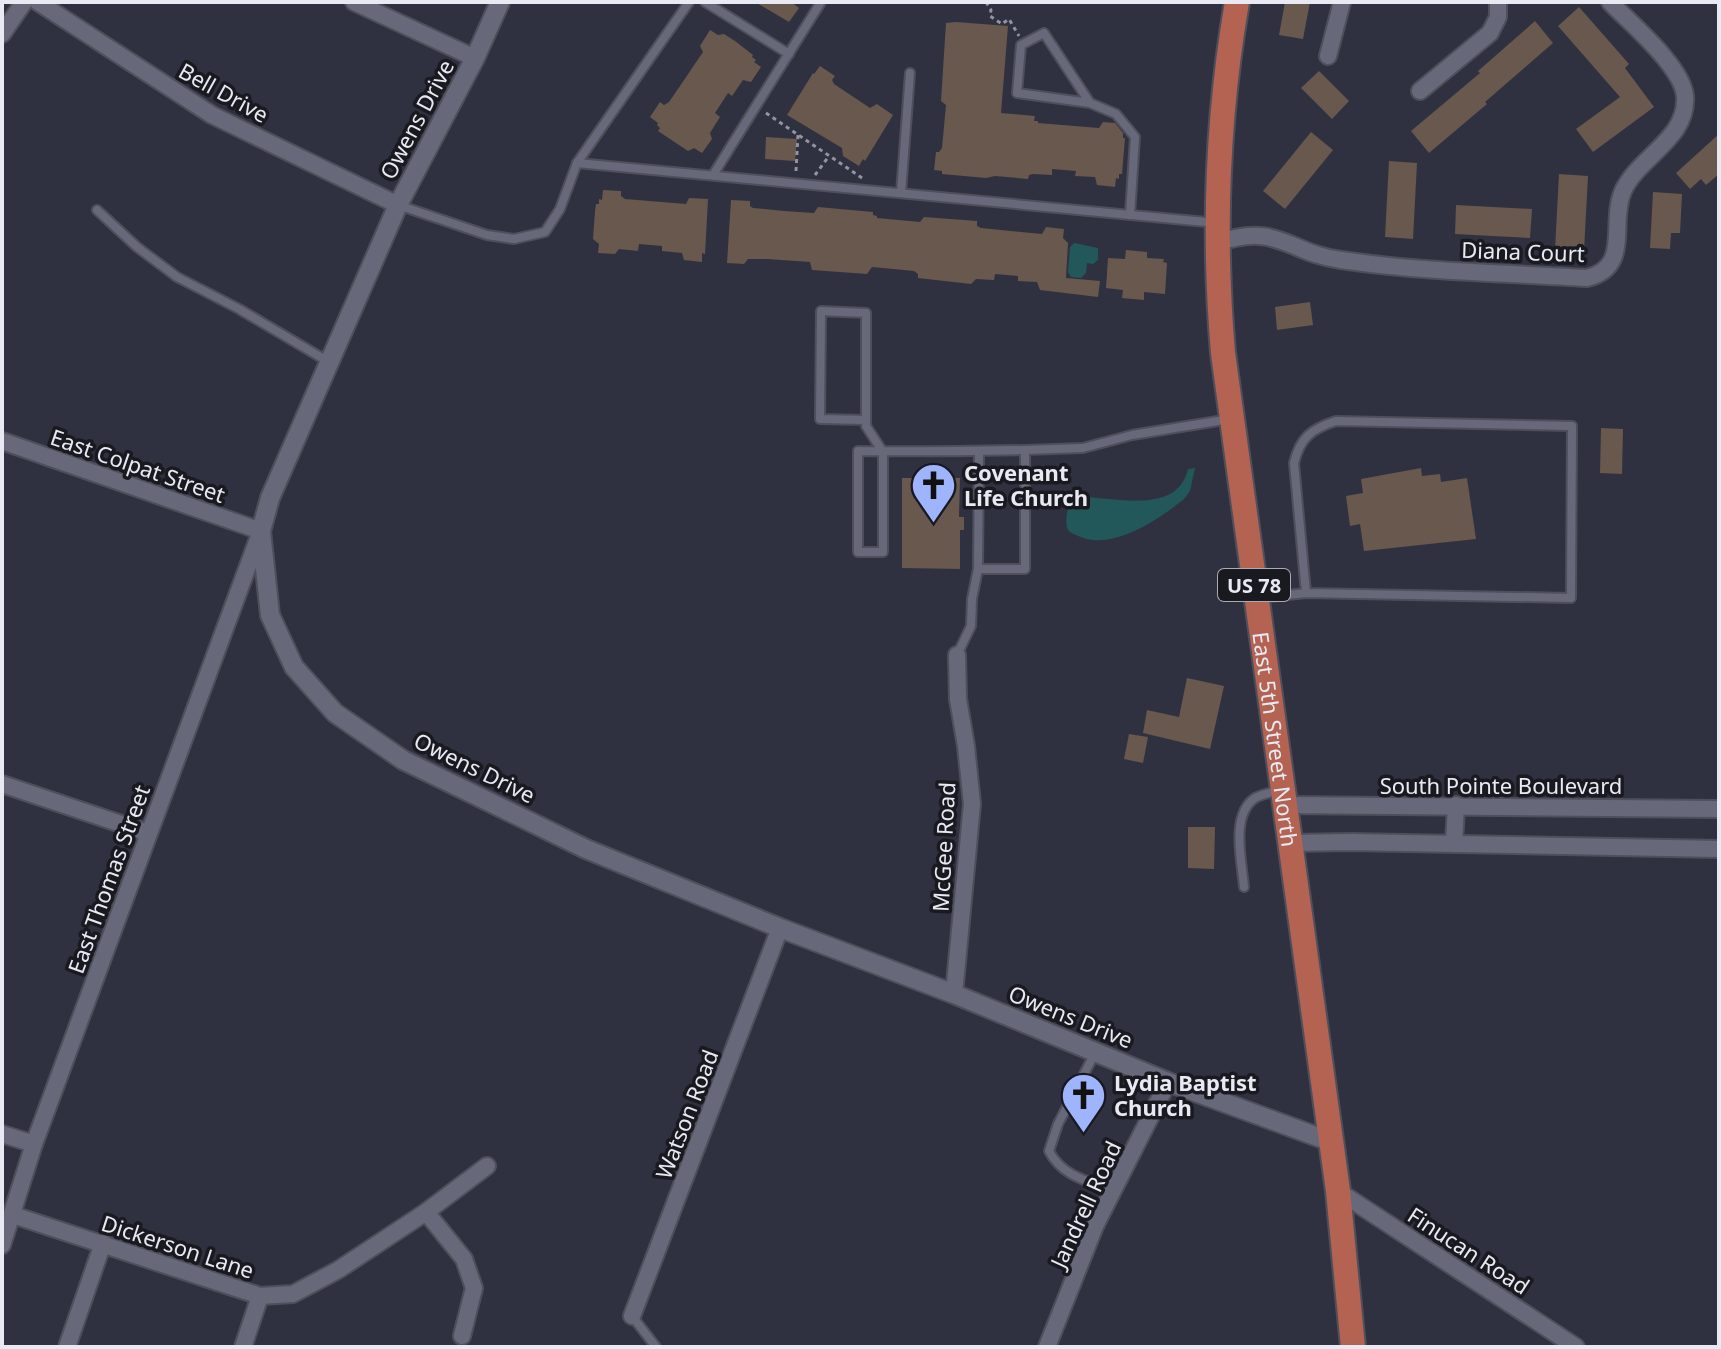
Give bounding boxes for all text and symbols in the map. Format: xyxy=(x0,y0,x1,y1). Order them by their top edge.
street label: Owens Drive xyxy=(372,54,460,184)
street label: Bell Drive xyxy=(174,55,274,129)
street label: Diana Court xyxy=(1461,234,1585,268)
street label: East Colpat Street xyxy=(47,421,229,509)
place label: Covenant Life Church xyxy=(964,457,1088,512)
church icon: Covenant Life Church xyxy=(909,461,957,524)
road number: US 78 xyxy=(1218,569,1290,601)
street label: East 5th Street North xyxy=(1246,630,1306,849)
street label: Owens Drive xyxy=(409,725,541,809)
street label: South Pointe Boulevard xyxy=(1380,770,1622,800)
street label: East Thomas Street xyxy=(60,781,156,977)
street label: McGee Road xyxy=(925,781,961,913)
street label: Owens Drive xyxy=(1005,978,1137,1054)
street label: Watson Road xyxy=(648,1045,724,1183)
place label: Lydia Baptist Church xyxy=(1114,1067,1257,1122)
church icon: Lydia Baptist Church xyxy=(1059,1071,1107,1134)
street label: Jandrell Road xyxy=(1042,1136,1127,1274)
street label: Finucan Road xyxy=(1402,1199,1536,1301)
street label: Dickerson Lane xyxy=(98,1207,258,1285)

